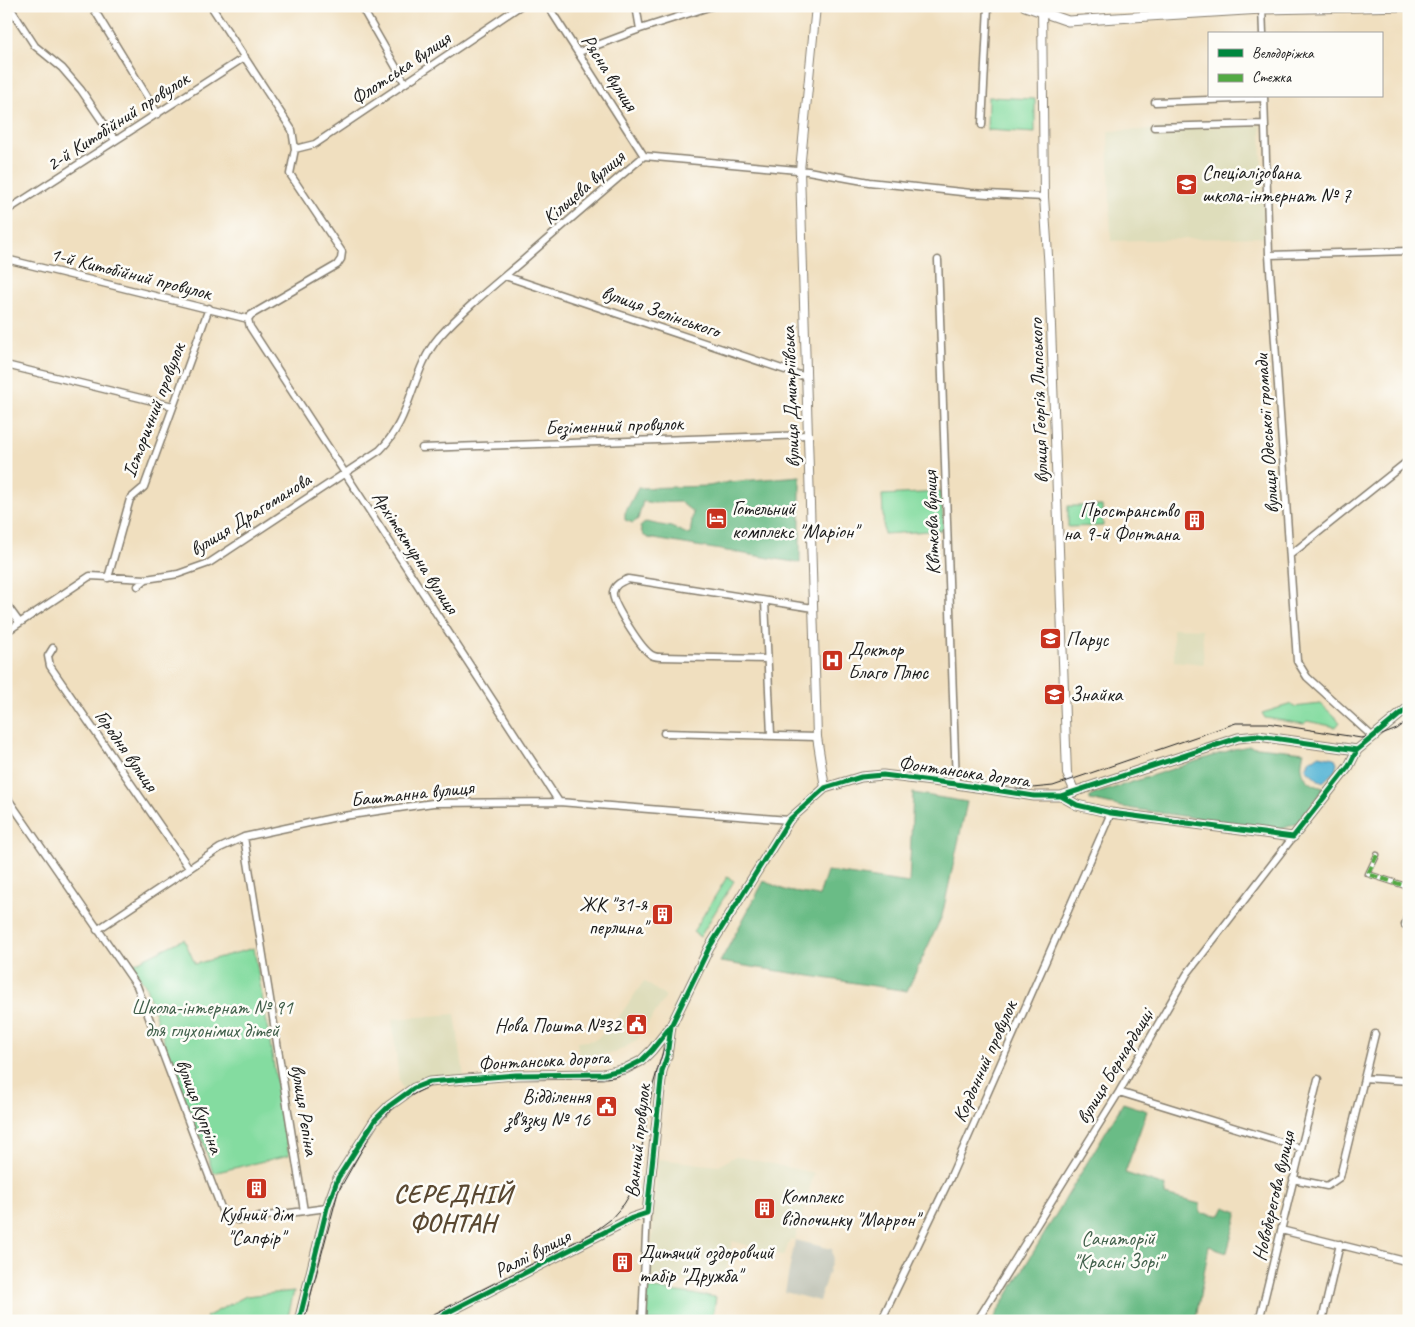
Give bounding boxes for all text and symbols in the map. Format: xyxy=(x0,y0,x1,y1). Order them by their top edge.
street label: Флотська вулиця xyxy=(346,25,456,111)
street label: Рясна вулиця xyxy=(576,29,644,117)
legend xyxy=(1208,32,1382,98)
text: Велодоріжка xyxy=(1252,44,1315,63)
street label: 2-й Китобійний провулок xyxy=(41,65,195,177)
text: Стежка xyxy=(1252,68,1292,87)
street label: Кільцева вулиця xyxy=(537,144,631,230)
place label: Спеціалізована школа-інтернат № 7 xyxy=(1202,160,1352,208)
school or university icon: Спеціалізована школа-інтернат № 7 xyxy=(1174,172,1198,196)
street label: 1-й Китобійний провулок xyxy=(48,241,216,306)
street label: вулиця Зелінського xyxy=(598,280,725,344)
street label: вулиця Георгія Липського xyxy=(1023,317,1054,484)
street label: вулиця Дмитріївська xyxy=(775,325,805,468)
street label: Історичний провулок xyxy=(116,338,191,481)
street label: вулиця Одеської громади xyxy=(1248,352,1285,514)
street label: Безіменний провулок xyxy=(545,411,685,441)
street label: вулиця Драгоманова xyxy=(185,466,317,562)
street label: Квіткова вулиця xyxy=(917,469,946,575)
street label: Архітектурна вулиця xyxy=(367,486,466,620)
place label: Готельний комплекс "Маріон" xyxy=(732,496,862,544)
place label: Пространство на 9-й Фонтана xyxy=(1063,498,1181,546)
hotel icon: Готельний комплекс "Маріон" xyxy=(704,507,728,531)
building icon: Пространство на 9-й Фонтана xyxy=(1183,509,1207,533)
school or university icon: Парус xyxy=(1038,627,1062,651)
place label: Парус xyxy=(1066,627,1109,652)
place label: Доктор Благо Плюс xyxy=(848,637,929,685)
hospital icon: Доктор Благо Плюс xyxy=(820,649,844,673)
school or university icon: Знайка xyxy=(1042,682,1066,706)
place label: Знайка xyxy=(1070,682,1124,707)
street label: Городня вулиця xyxy=(89,705,165,798)
street label: Фонтанська дорога xyxy=(897,750,1033,793)
street label: Баштанна вулиця xyxy=(349,774,477,812)
place label: ЖК "31-я перлина" xyxy=(579,892,651,940)
building icon: ЖК "31-я перлина" xyxy=(651,903,675,927)
park label: Школа-інтернат № 91 для глухонімих дітей xyxy=(131,995,294,1043)
street label: Кордонний провулок xyxy=(947,995,1023,1126)
street label: вулиця Бернардацці xyxy=(1070,1002,1160,1128)
place label: Нова Пошта №32 xyxy=(495,1013,623,1038)
public building icon: Нова Пошта №32 xyxy=(625,1013,649,1037)
street label: Фонтанська дорога xyxy=(478,1044,612,1076)
street label: вулиця Купріна xyxy=(170,1055,229,1158)
street label: вулиця Рєпіна xyxy=(285,1063,324,1159)
street label: Ванний провулок xyxy=(619,1081,656,1199)
place label: Відділення зв'язку № 16 xyxy=(503,1084,592,1133)
public building icon: Відділення зв'язку № 16 xyxy=(594,1095,618,1119)
street label: Новоберегова вулиця xyxy=(1246,1127,1301,1263)
building icon: Кубний дім "Сапфір" xyxy=(244,1176,268,1200)
district label: СЕРЕДНІЙ ФОНТАН xyxy=(394,1178,515,1239)
place label: Комплекс відпочинку "Маррон" xyxy=(781,1184,923,1232)
building icon: Комплекс відпочинку "Маррон" xyxy=(753,1196,777,1220)
place label: Кубний дім "Сапфір" xyxy=(219,1202,294,1250)
street label: Раллі вулиця xyxy=(490,1223,576,1283)
park label: Санаторій "Красні Зорі" xyxy=(1073,1226,1167,1274)
place label: Дитячий оздоровчий табір "Дружба" xyxy=(639,1240,776,1288)
building icon: Дитячий оздоровчий табір "Дружба" xyxy=(611,1251,635,1275)

